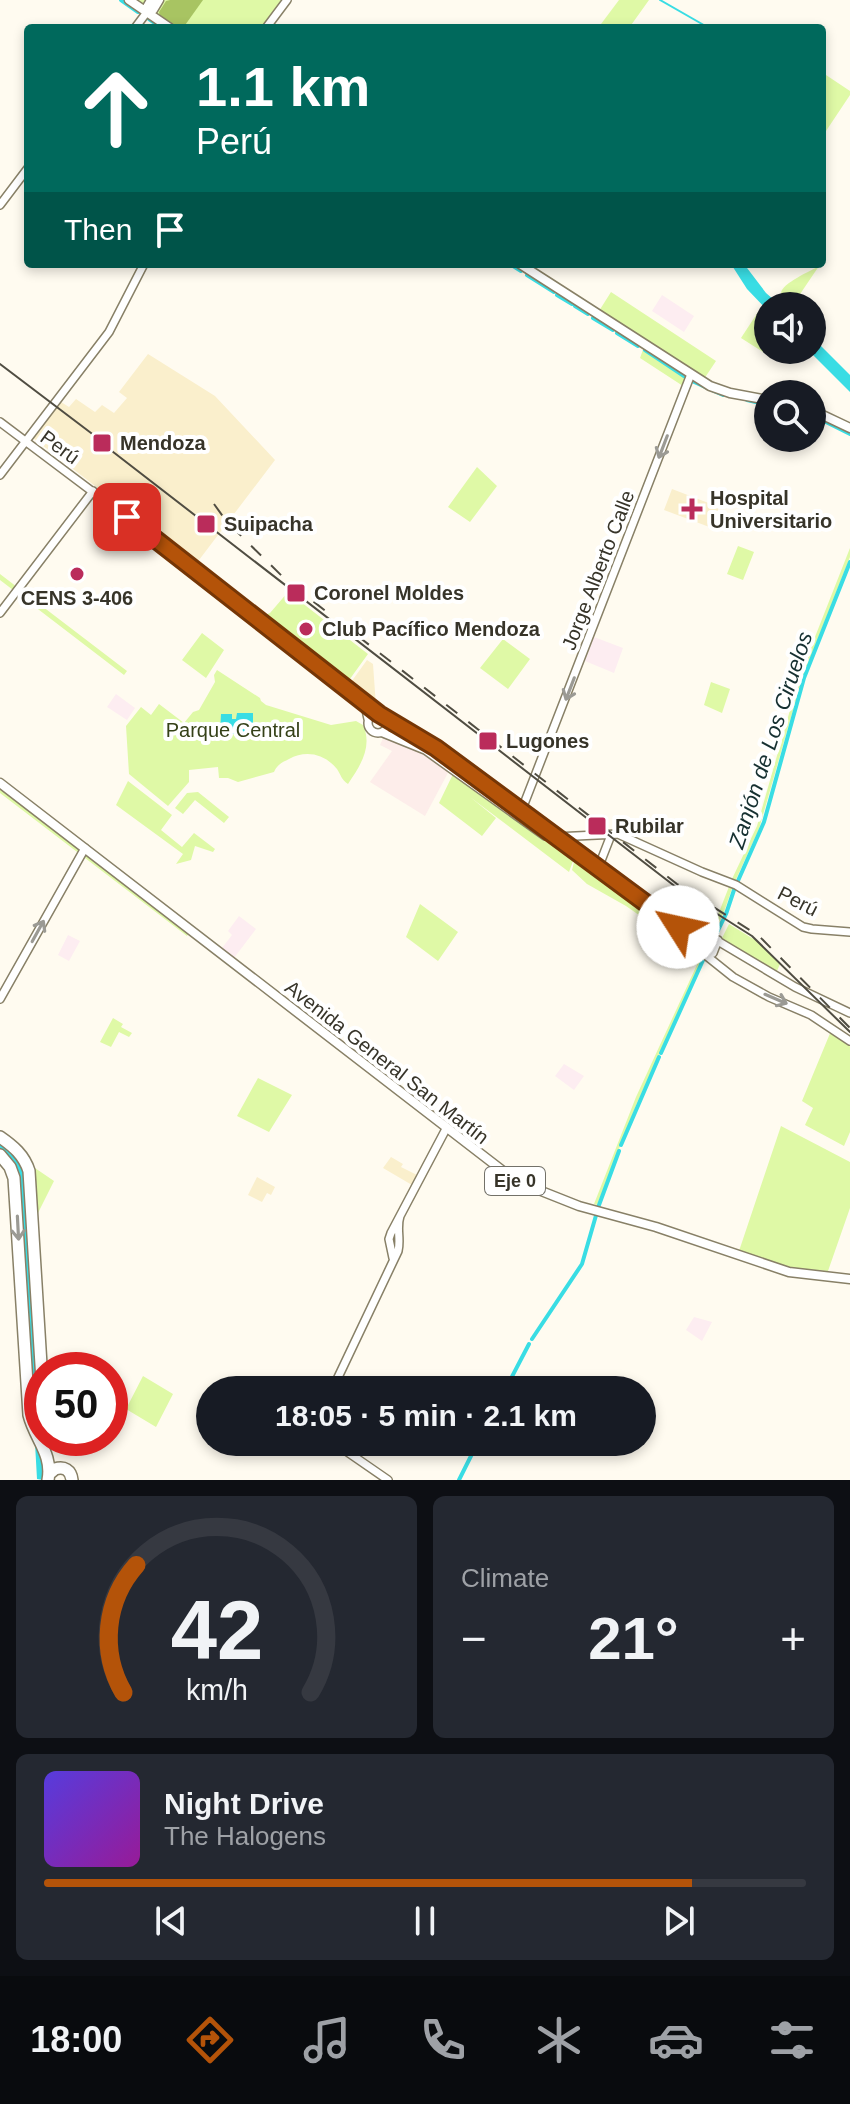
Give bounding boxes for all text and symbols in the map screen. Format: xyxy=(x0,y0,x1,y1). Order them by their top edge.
text: 1.1 km xyxy=(196,55,370,118)
icon: ahead xyxy=(64,56,168,160)
text: Perú xyxy=(196,121,272,162)
icon: arrive xyxy=(148,208,192,252)
text: Then xyxy=(64,213,132,246)
map controls xyxy=(754,292,826,452)
button: sound xyxy=(754,292,826,364)
button: search xyxy=(754,380,826,452)
street label: Perú xyxy=(36,426,84,468)
marker: Mendoza xyxy=(91,432,113,454)
place label: Mendoza xyxy=(120,432,206,454)
one-way arrow xyxy=(655,434,669,458)
pin xyxy=(93,483,161,551)
street label: Jorge Alberto Calle xyxy=(557,487,639,653)
place label: Hospital Universitario xyxy=(710,487,832,532)
icon: arrive xyxy=(105,495,149,539)
marker: Hospital Universitario xyxy=(681,498,703,520)
marker: Suipacha xyxy=(195,513,217,535)
place label: Suipacha xyxy=(224,513,314,535)
marker: CENS 3-406 xyxy=(68,565,86,583)
marker: Coronel Moldes xyxy=(285,582,307,604)
place label: Coronel Moldes xyxy=(314,582,464,604)
place label: CENS 3-406 xyxy=(21,587,133,609)
place label: Club Pacífico Mendoza xyxy=(322,618,541,640)
marker: Club Pacífico Mendoza xyxy=(297,620,315,638)
water label: Zanjón de Los Ciruelos xyxy=(723,629,817,853)
one-way arrow xyxy=(562,676,576,701)
park label: Parque Central xyxy=(166,719,300,741)
marker: Lugones xyxy=(477,730,499,752)
place label: Lugones xyxy=(506,730,589,752)
marker: Rubilar xyxy=(586,815,608,837)
place label: Rubilar xyxy=(615,815,684,837)
street label: Perú xyxy=(774,882,822,920)
position arrow xyxy=(636,885,720,969)
one-way arrow xyxy=(31,920,46,944)
street label: Avenida General San Martín xyxy=(281,976,493,1148)
one-way arrow xyxy=(763,993,788,1008)
road number: Eje 0 xyxy=(485,1167,545,1195)
one-way arrow xyxy=(11,1214,26,1241)
speed limit sign: 50 xyxy=(24,1352,128,1456)
text: 18:05 · 5 min · 2.1 km xyxy=(275,1399,577,1432)
text: Climate xyxy=(461,1563,549,1593)
text: 42 xyxy=(170,1584,263,1677)
text: 21° xyxy=(588,1605,679,1672)
text: − xyxy=(461,1614,487,1663)
text: + xyxy=(780,1614,806,1663)
text: km/h xyxy=(186,1674,247,1706)
text: Night Drive xyxy=(164,1787,324,1820)
text: The Halogens xyxy=(164,1821,326,1851)
icon: previous xyxy=(149,1899,193,1943)
icon: pause xyxy=(403,1899,447,1943)
icon: next xyxy=(657,1899,701,1943)
icon: directions xyxy=(182,2012,238,2068)
icon: music xyxy=(299,2012,355,2068)
icon: phone xyxy=(415,2012,471,2068)
icon: climate xyxy=(531,2012,587,2068)
icon: car xyxy=(648,2012,704,2068)
icon: filters xyxy=(764,2012,820,2068)
text: 18:00 xyxy=(30,2019,122,2060)

